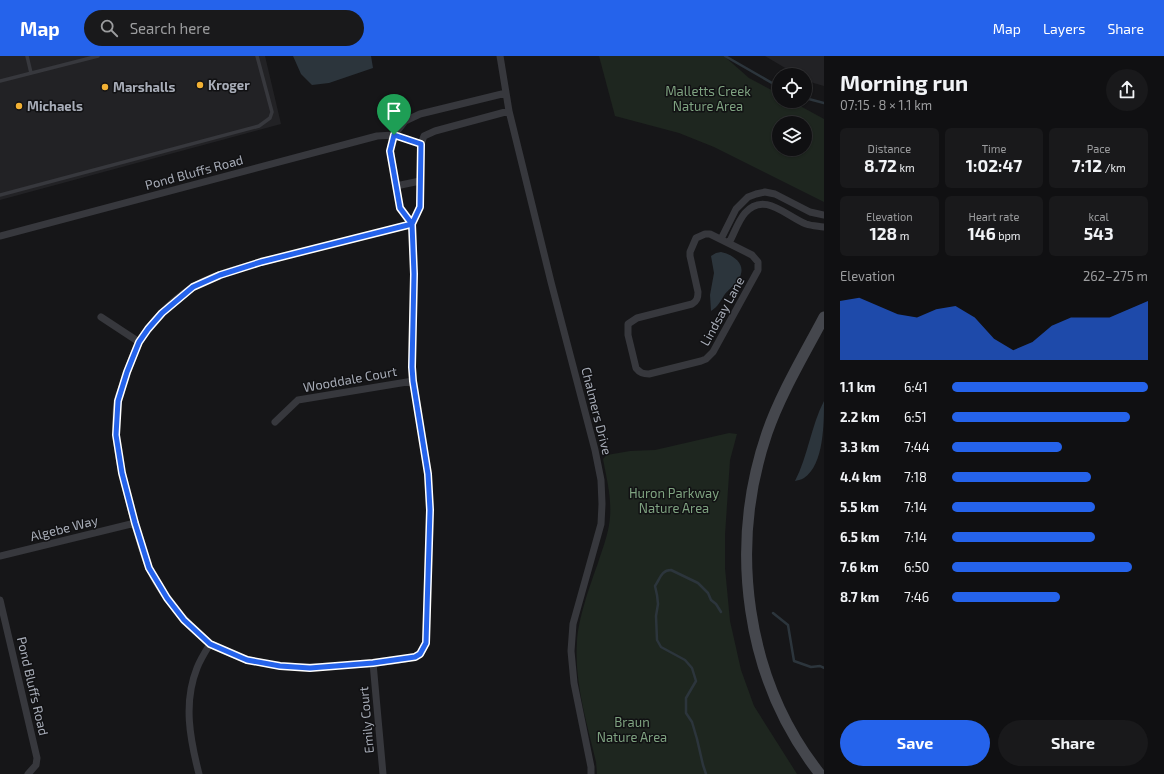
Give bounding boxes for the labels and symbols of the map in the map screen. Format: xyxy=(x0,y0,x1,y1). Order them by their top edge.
place label: Kroger xyxy=(208,77,250,93)
place label: Marshalls xyxy=(113,79,176,95)
marker: Kroger xyxy=(195,80,205,90)
marker: Marshalls xyxy=(100,82,110,92)
park label: Malletts Creek Nature Area xyxy=(665,83,751,114)
pin xyxy=(377,94,411,135)
place label: Michaels xyxy=(27,98,83,114)
marker: Michaels xyxy=(14,101,24,111)
street label: Pond Bluffs Road xyxy=(143,151,245,193)
street label: Lindsay Lane xyxy=(696,274,748,348)
street label: Wooddale Court xyxy=(302,363,398,395)
street label: Chalmers Drive xyxy=(578,365,616,457)
park label: Huron Parkway Nature Area xyxy=(629,485,719,516)
street label: Algebe Way xyxy=(28,512,100,544)
street label: Pond Bluffs Road xyxy=(14,635,52,737)
street label: Emily Court xyxy=(355,686,377,754)
park label: Braun Nature Area xyxy=(597,714,667,745)

